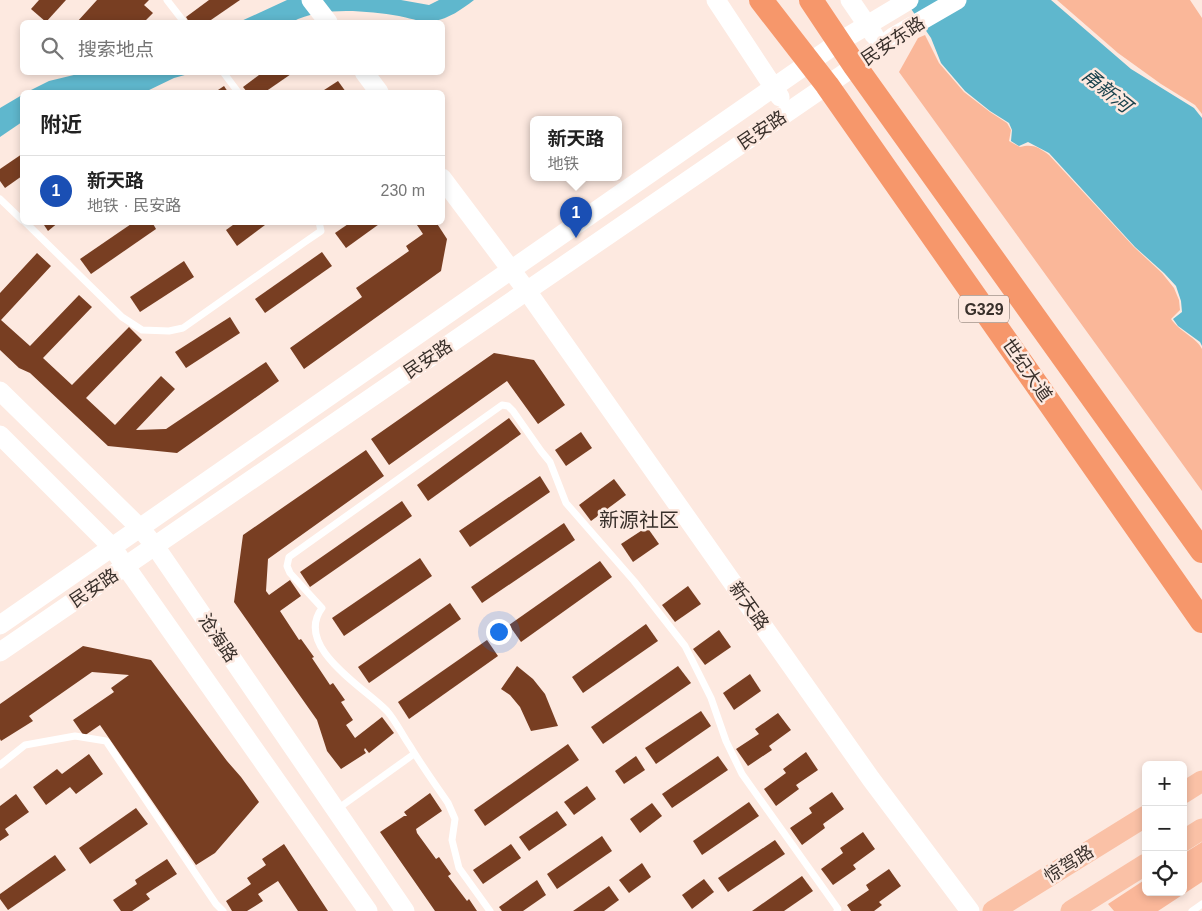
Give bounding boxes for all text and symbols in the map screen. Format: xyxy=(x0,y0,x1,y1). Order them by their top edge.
street label: 民安东路 xyxy=(858,13,928,69)
search box xyxy=(20,20,445,75)
icon: search xyxy=(38,34,66,62)
text: 搜索地点 xyxy=(78,39,154,60)
water label: 甬新河 xyxy=(1078,64,1139,119)
street label: 民安路 xyxy=(734,107,790,153)
text: 附近 xyxy=(40,113,82,136)
popup xyxy=(530,116,622,181)
text: 新天路 xyxy=(547,128,605,149)
text: 地铁 xyxy=(547,155,580,172)
text: 新天路 xyxy=(87,170,144,191)
text: 1 xyxy=(52,182,60,199)
text: 230 m xyxy=(381,182,425,199)
text: 地铁 · 民安路 xyxy=(87,197,181,214)
pin: 1 xyxy=(560,197,592,238)
road number: G329 xyxy=(959,296,1009,322)
street label: 世纪大道 xyxy=(998,335,1056,405)
street label: 民安路 xyxy=(400,336,456,382)
district label: 新源社区 xyxy=(599,509,679,531)
street label: 民安路 xyxy=(66,565,122,611)
street label: 新天路 xyxy=(725,578,773,634)
street label: 沧海路 xyxy=(195,610,241,666)
your location xyxy=(486,619,512,645)
map controls xyxy=(1142,761,1187,896)
button: + xyxy=(1142,761,1187,806)
button: − xyxy=(1142,806,1187,851)
street label: 惊驾路 xyxy=(1041,841,1097,887)
button: locate xyxy=(1142,851,1187,896)

